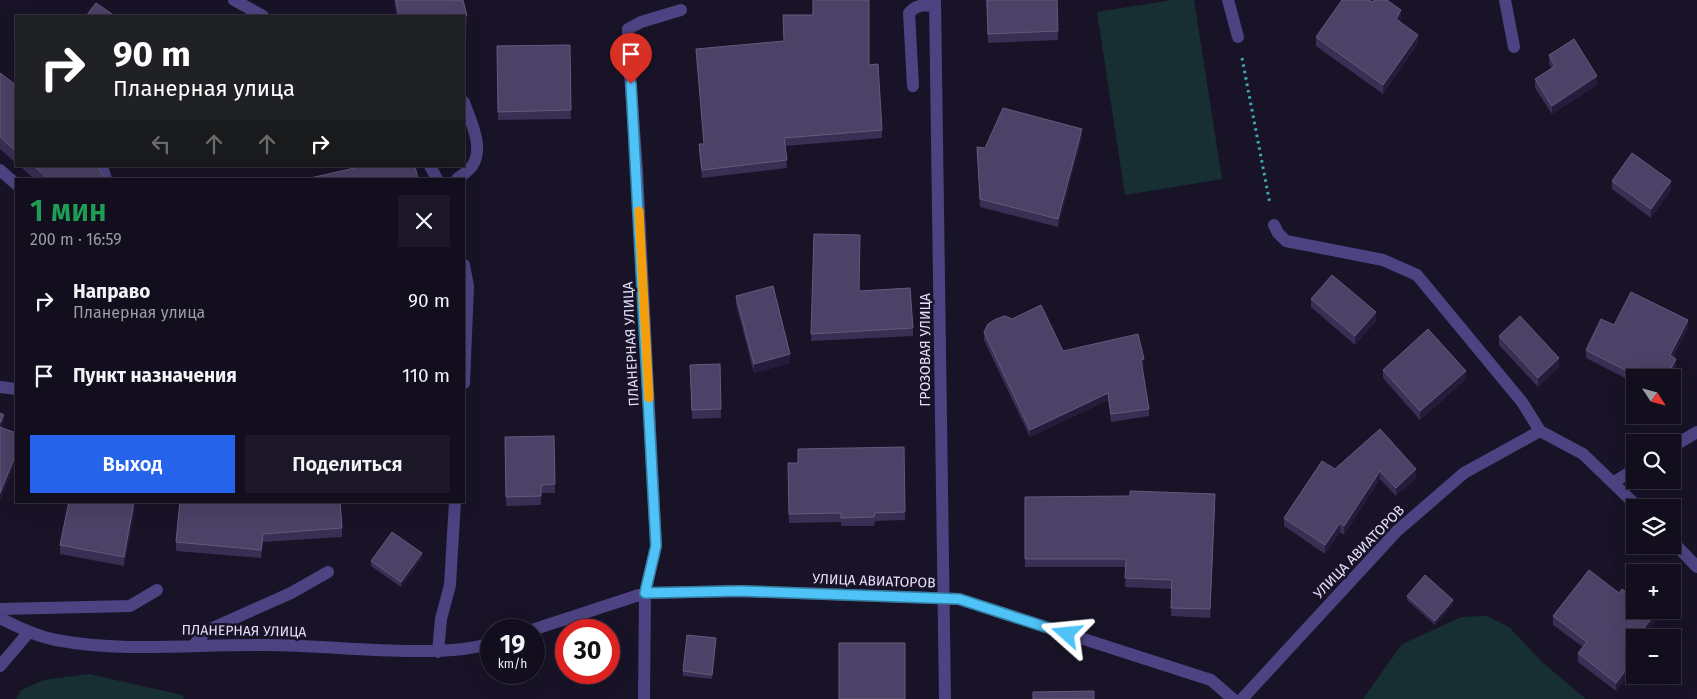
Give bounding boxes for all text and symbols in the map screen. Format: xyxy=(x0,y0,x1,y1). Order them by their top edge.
text: 90 m xyxy=(113,33,191,75)
pin xyxy=(610,33,652,84)
icon: right xyxy=(30,35,95,100)
icon: arrive xyxy=(617,40,645,68)
text: Планерная улица xyxy=(113,75,295,102)
icon: left xyxy=(147,130,175,158)
icon: ahead xyxy=(200,130,228,158)
icon: ahead xyxy=(253,130,281,158)
icon: right xyxy=(306,130,334,158)
text: 1 мин xyxy=(30,193,107,229)
button: close xyxy=(398,195,450,247)
text: 200 m · 16:59 xyxy=(30,230,122,249)
text: Направо xyxy=(73,280,150,303)
street label: ПЛАНЕРНАЯ УЛИЦА xyxy=(619,281,643,407)
icon: right xyxy=(30,287,58,315)
text: 90 m xyxy=(408,289,450,312)
street label: ГРОЗОВАЯ УЛИЦА xyxy=(917,293,934,407)
text: Планерная улица xyxy=(73,303,205,322)
icon: arrive xyxy=(30,362,58,390)
text: Пункт назначения xyxy=(73,364,237,387)
text: 110 m xyxy=(402,364,450,387)
north arrow xyxy=(1626,369,1681,424)
map controls xyxy=(1626,369,1681,684)
button: search xyxy=(1626,434,1681,489)
button: Выход xyxy=(30,435,235,493)
button: Поделиться xyxy=(245,435,450,493)
button: layers xyxy=(1626,499,1681,554)
street label: УЛИЦА АВИАТОРОВ xyxy=(1310,502,1408,602)
button: + xyxy=(1626,564,1681,619)
street label: УЛИЦА АВИАТОРОВ xyxy=(812,570,936,592)
position arrow xyxy=(1040,607,1092,659)
speed limit sign: 30 xyxy=(555,619,620,684)
street label: ПЛАНЕРНАЯ УЛИЦА xyxy=(181,621,307,641)
button: − xyxy=(1626,629,1681,684)
text: 19 xyxy=(500,630,525,660)
text: km/h xyxy=(498,657,527,671)

